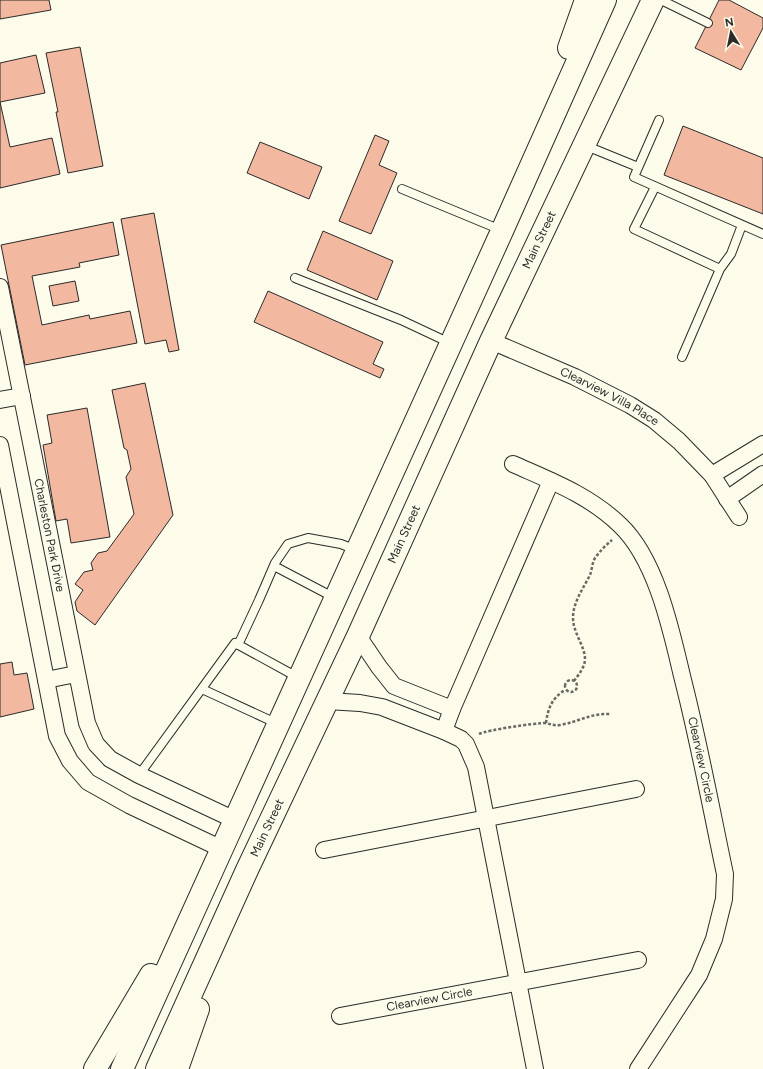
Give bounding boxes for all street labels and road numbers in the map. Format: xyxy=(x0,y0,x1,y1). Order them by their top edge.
street label: Main Street xyxy=(519,208,559,271)
street label: Clearview Villa Place xyxy=(558,364,662,429)
street label: Charleston Park Drive xyxy=(31,477,68,593)
street label: Main Street xyxy=(385,503,423,566)
street label: Clearview Circle xyxy=(685,715,717,804)
street label: Main Street xyxy=(247,796,287,859)
street label: Clearview Circle xyxy=(385,984,474,1014)

